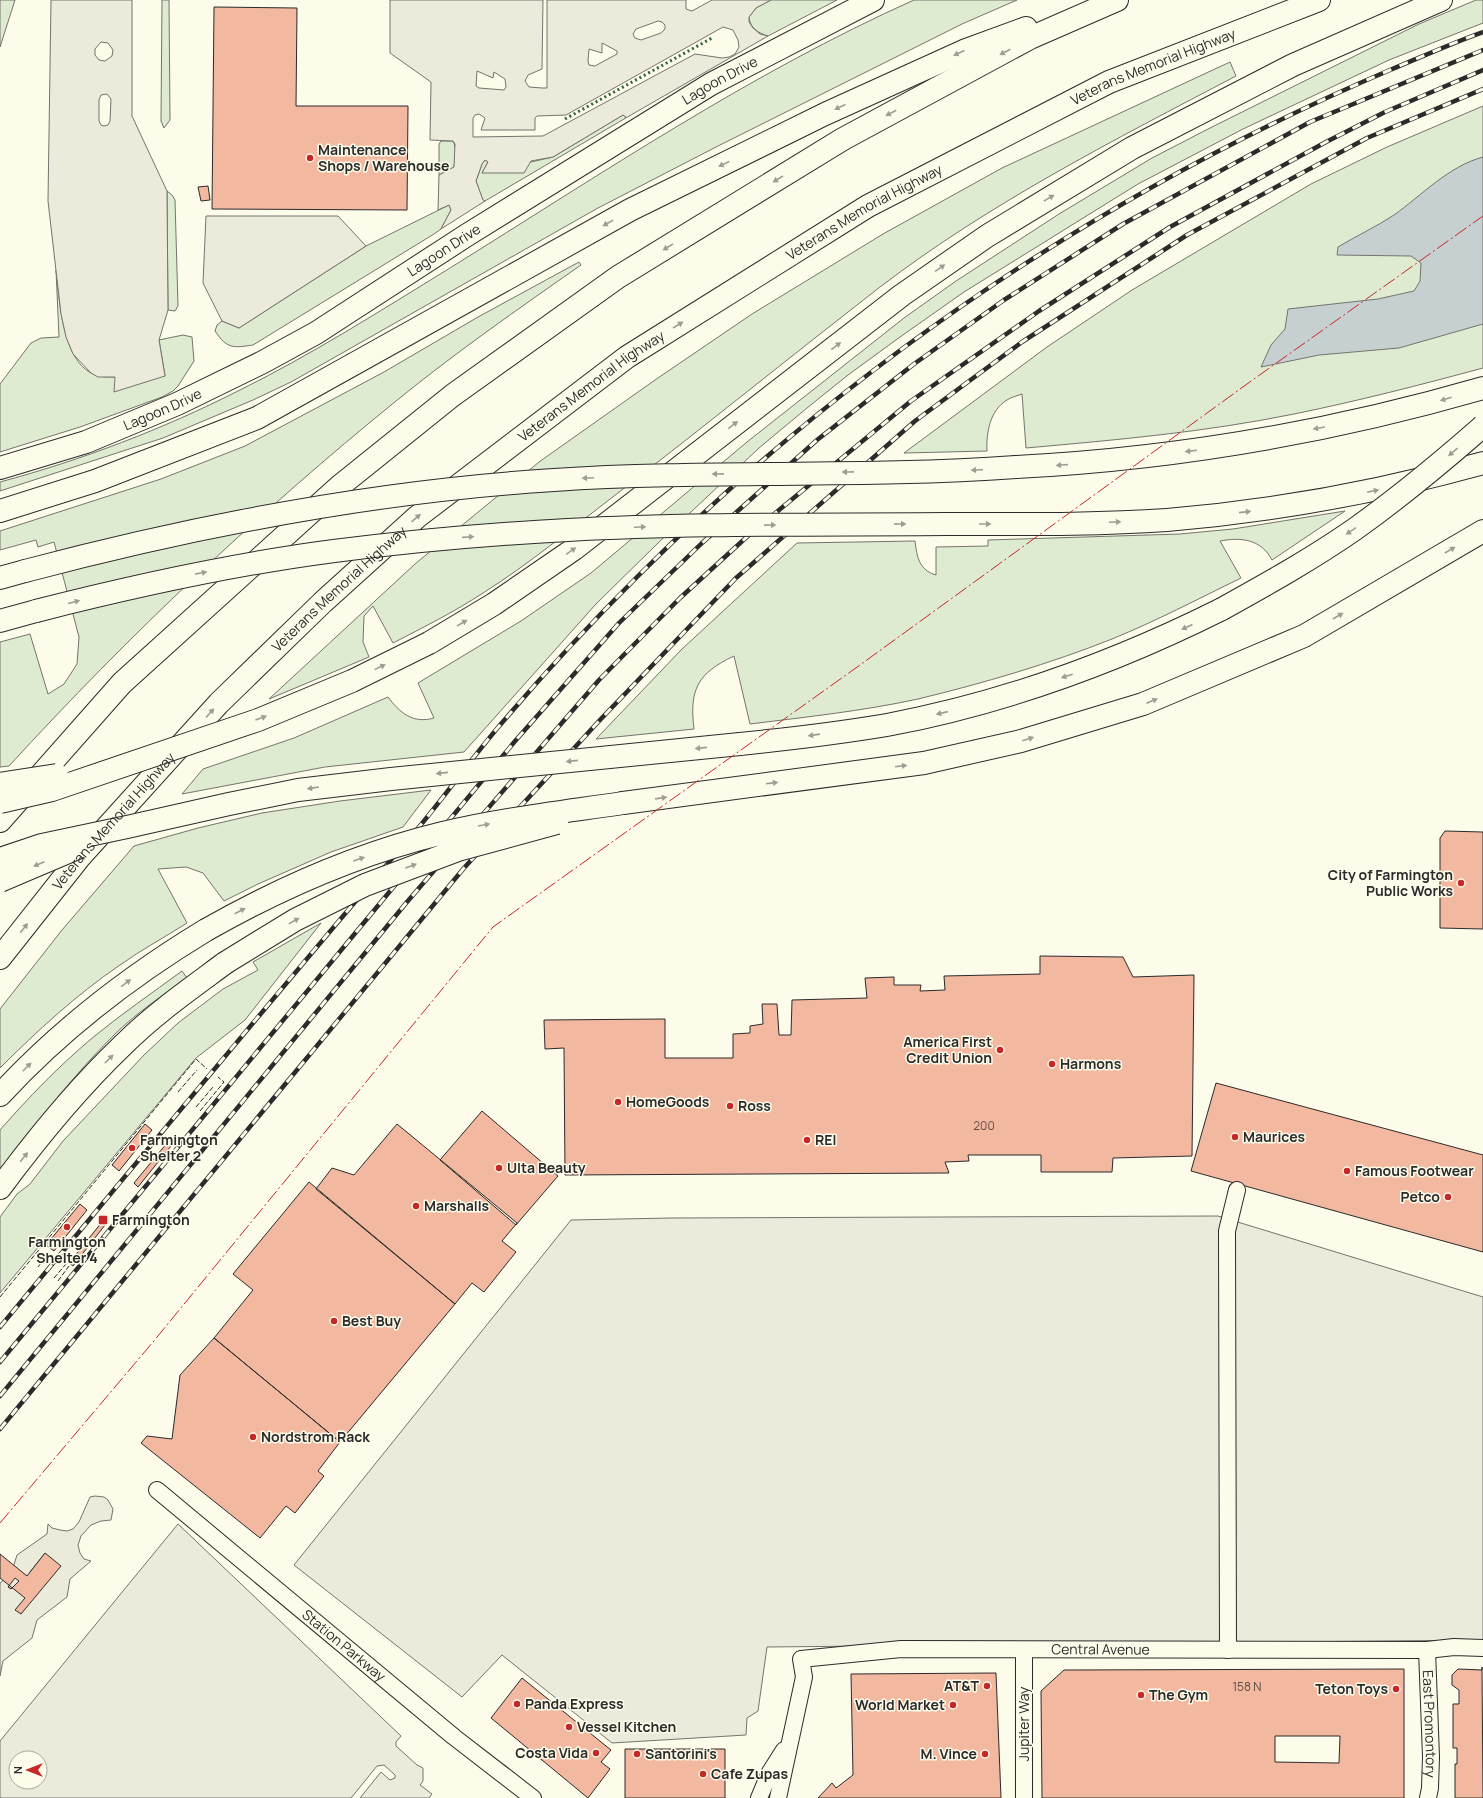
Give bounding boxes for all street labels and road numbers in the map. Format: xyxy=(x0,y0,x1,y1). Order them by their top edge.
street label: Veterans Memorial Highway xyxy=(1067,23,1239,109)
street label: Lagoon Drive xyxy=(678,51,761,109)
street label: Veterans Memorial Highway xyxy=(782,159,946,264)
street label: Lagoon Drive xyxy=(403,219,484,280)
street label: Veterans Memorial Highway xyxy=(514,326,668,446)
street label: Lagoon Drive xyxy=(120,383,205,434)
street label: Veterans Memorial Highway xyxy=(267,521,411,656)
street label: Veterans Memorial Highway xyxy=(48,748,179,893)
street label: Station Parkway xyxy=(298,1605,390,1686)
street label: Central Avenue xyxy=(1051,1639,1150,1658)
street label: East Promontory xyxy=(1419,1670,1441,1779)
street label: Jupiter Way xyxy=(1014,1686,1033,1761)

